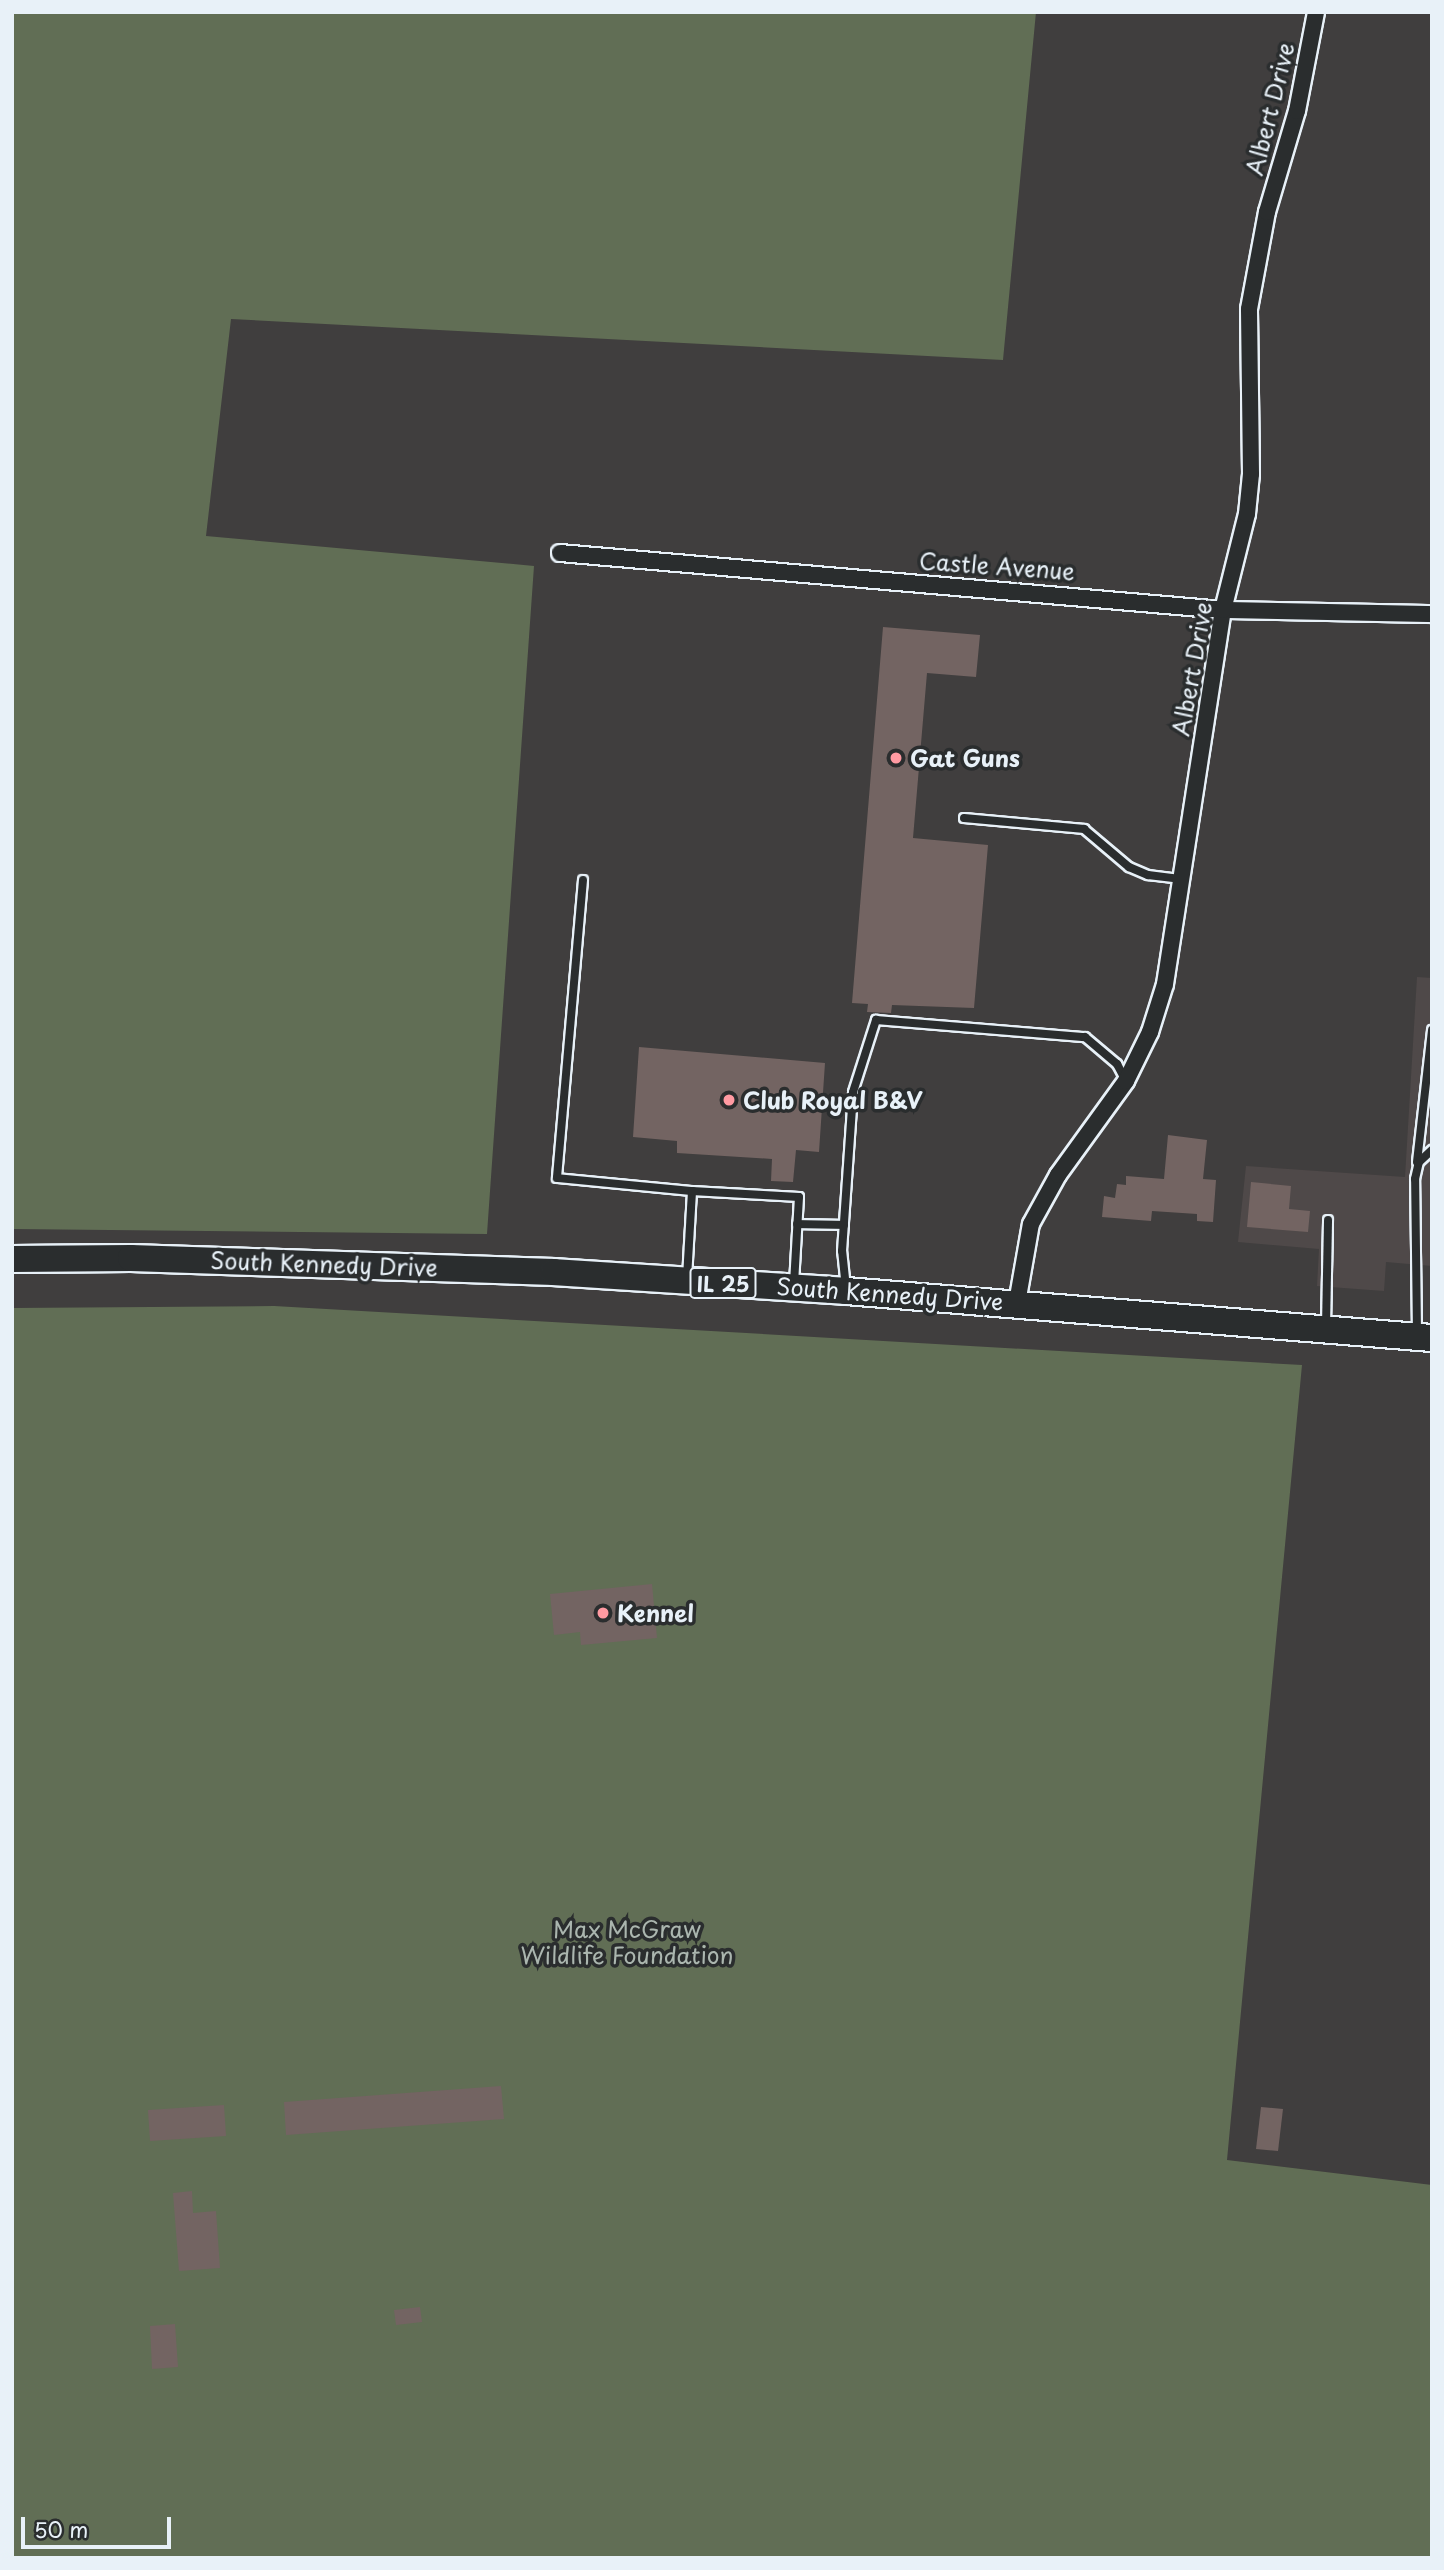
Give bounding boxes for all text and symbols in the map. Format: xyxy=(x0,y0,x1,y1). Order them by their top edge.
street label: Albert Drive xyxy=(1240,40,1300,178)
street label: Castle Avenue xyxy=(918,547,1076,585)
street label: Albert Drive xyxy=(1167,600,1217,738)
place label: Gat Guns xyxy=(910,744,1020,772)
marker: Gat Guns xyxy=(888,750,904,766)
place label: Club Royal B&V xyxy=(743,1086,923,1114)
marker: Club Royal B&V xyxy=(721,1092,737,1108)
street label: South Kennedy Drive xyxy=(208,1246,440,1282)
road number: IL 25 xyxy=(688,1266,758,1300)
street label: South Kennedy Drive xyxy=(774,1272,1006,1316)
place label: Kennel xyxy=(617,1599,694,1627)
marker: Kennel xyxy=(595,1605,611,1621)
park label: Max McGraw Wildlife Foundation xyxy=(521,1915,733,1969)
scale bar xyxy=(24,2504,175,2548)
text: 50 m xyxy=(34,2513,88,2545)

